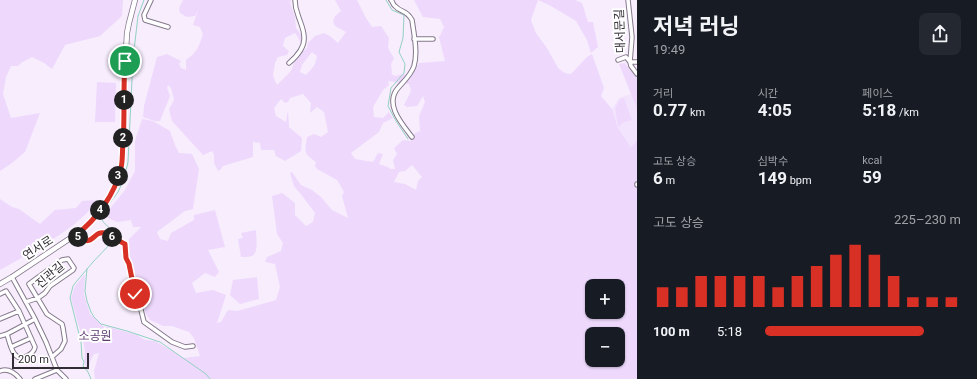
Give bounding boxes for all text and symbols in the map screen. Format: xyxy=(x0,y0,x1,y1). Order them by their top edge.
street label: 대서문길 xyxy=(612,9,628,53)
button: share xyxy=(919,13,961,55)
text: 저녁 러닝 xyxy=(653,14,739,39)
text: 19:49 xyxy=(653,42,685,57)
pin xyxy=(108,44,142,78)
icon: arrive xyxy=(114,50,136,72)
text: 거리 xyxy=(653,87,673,100)
text: 시간 xyxy=(758,87,778,100)
text: 페이스 xyxy=(862,87,893,100)
pin: 1 xyxy=(114,90,134,110)
text: 1 xyxy=(121,93,127,106)
text: 0.77 xyxy=(653,100,687,120)
text: 4:05 xyxy=(758,100,792,120)
text: 5:18 xyxy=(862,100,896,120)
text: km xyxy=(687,106,705,119)
text: /km xyxy=(896,106,919,119)
pin: 2 xyxy=(113,128,133,148)
text: 2 xyxy=(120,131,126,144)
text: kcal xyxy=(862,154,882,167)
text: 고도 상승 xyxy=(653,155,696,168)
text: 심박수 xyxy=(758,155,788,168)
pin: 3 xyxy=(108,166,128,186)
text: 59 xyxy=(862,167,882,187)
text: 6 xyxy=(653,168,663,188)
text: 149 xyxy=(758,168,787,188)
text: 3 xyxy=(115,169,121,182)
text: m xyxy=(663,174,675,187)
text: bpm xyxy=(787,174,812,187)
pin: 4 xyxy=(90,200,110,220)
text: 4 xyxy=(97,203,103,216)
text: 225–230 m xyxy=(894,212,961,227)
text: 고도 상승 xyxy=(653,215,704,230)
pin: 5 xyxy=(68,227,88,247)
pin: 6 xyxy=(102,227,122,247)
text: 5 xyxy=(75,230,81,243)
text: 6 xyxy=(109,230,115,243)
street label: 연서로 xyxy=(20,233,56,263)
street label: 진관길 xyxy=(33,259,67,291)
pin xyxy=(118,277,152,311)
map controls xyxy=(585,279,625,367)
button: + xyxy=(585,279,625,319)
icon: check xyxy=(124,283,146,305)
text: 100 m xyxy=(653,324,690,339)
text: 5:18 xyxy=(717,324,742,339)
button: − xyxy=(585,327,625,367)
park label: 소공원 xyxy=(78,329,112,343)
scale bar xyxy=(12,351,89,370)
text: 200 m xyxy=(18,353,49,366)

